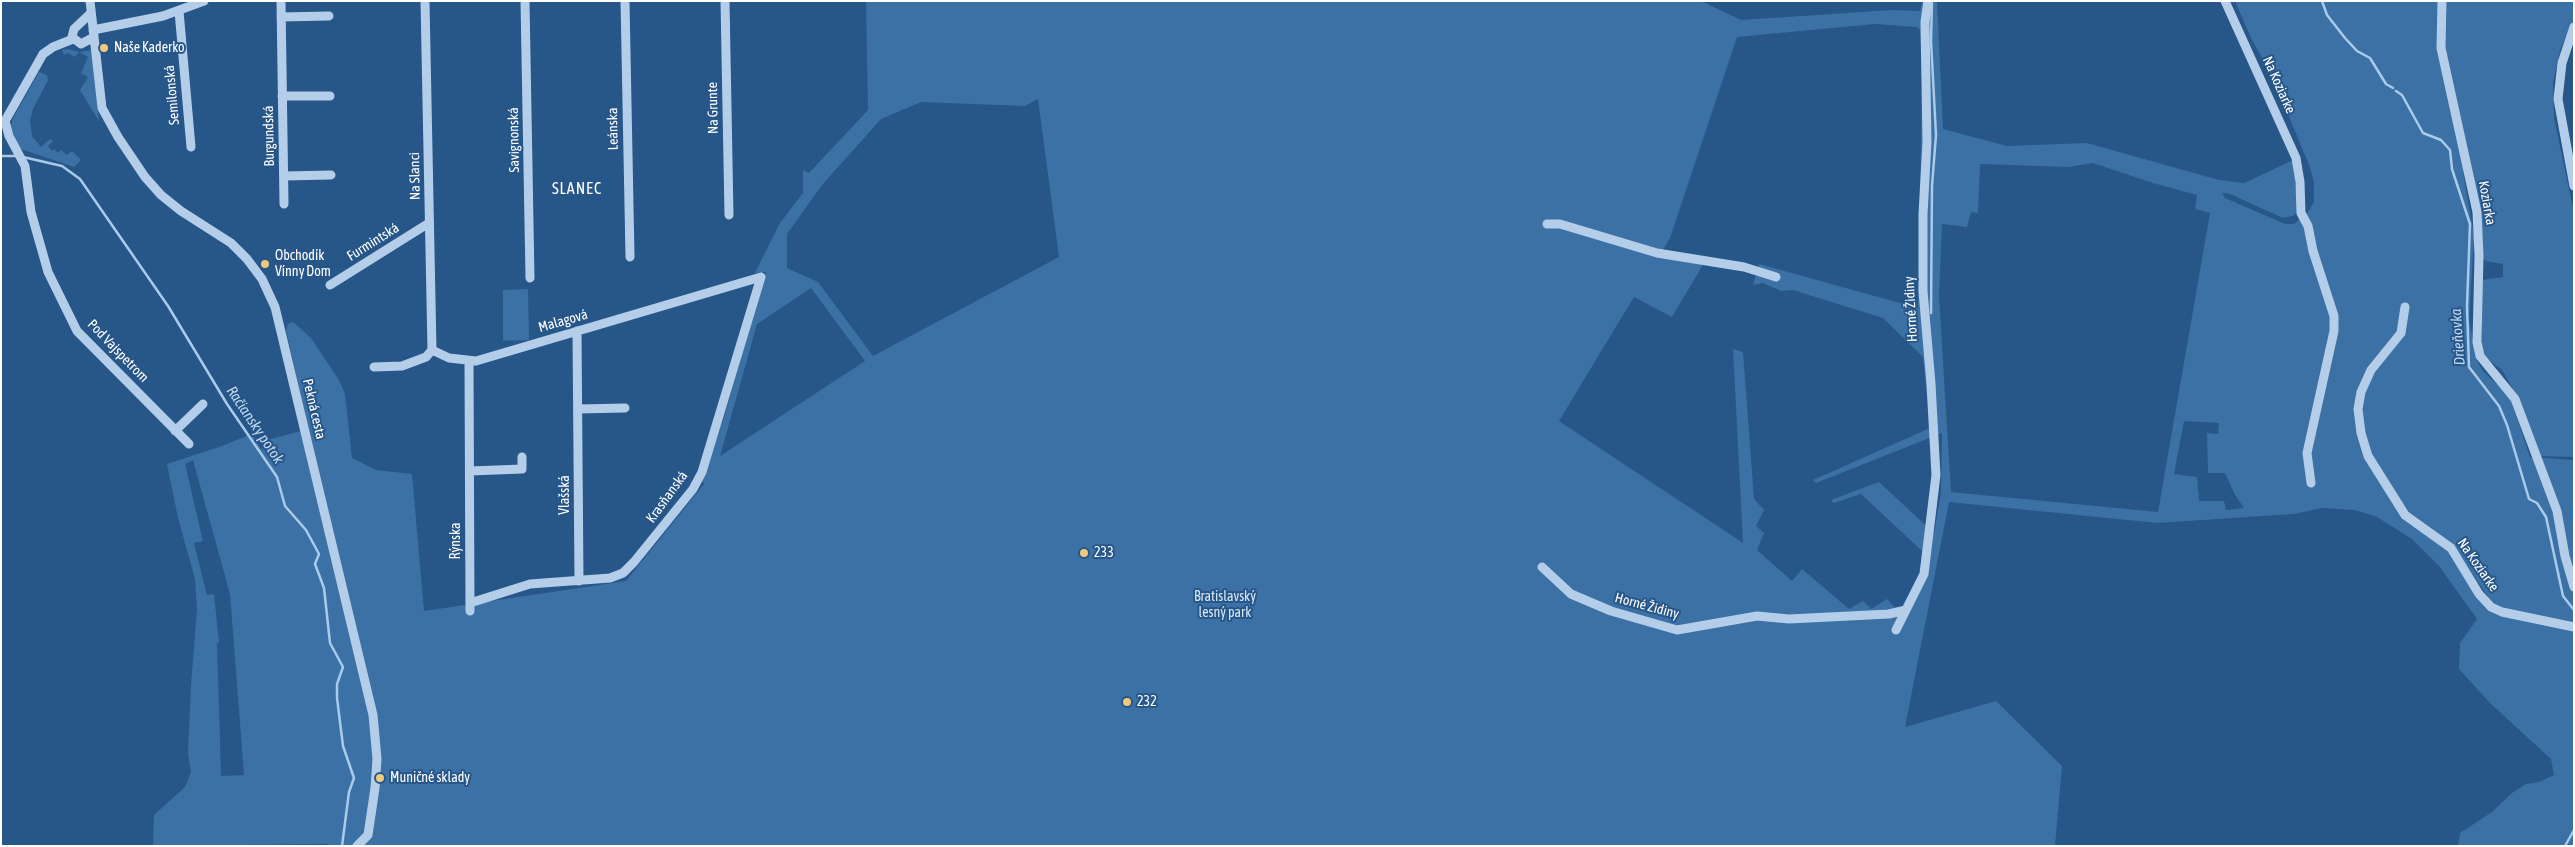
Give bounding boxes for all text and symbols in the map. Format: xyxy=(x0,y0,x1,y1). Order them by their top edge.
place label: Naše Kaderko xyxy=(114,40,185,56)
marker: Naše Kaderko xyxy=(98,42,110,54)
street label: Na Koziarke xyxy=(2259,54,2299,116)
street label: Semilonská xyxy=(161,64,183,126)
street label: Na Grunte xyxy=(704,82,722,134)
street label: Burgundská xyxy=(260,105,278,167)
street label: Savignonská xyxy=(505,107,523,173)
street label: Leánska xyxy=(604,108,622,150)
street label: Na Slanci xyxy=(406,152,424,200)
district label: SLANEC xyxy=(551,179,603,199)
street label: Koziarka xyxy=(2475,180,2499,226)
street label: Furmintská xyxy=(344,219,402,265)
place label: Obchodík Vínny Dom xyxy=(275,248,331,280)
marker: Obchodík Vínny Dom xyxy=(259,258,271,270)
street label: Horné Židiny xyxy=(1901,276,1921,342)
street label: Malagová xyxy=(536,306,590,336)
water label: Drieňovka xyxy=(2447,308,2469,366)
street label: Pod Vajspetrom xyxy=(84,316,152,386)
street label: Pekná cesta xyxy=(299,377,329,441)
water label: Račiansky potok xyxy=(222,383,288,467)
street label: Krasňanská xyxy=(643,468,691,526)
street label: Vlašská xyxy=(557,475,573,515)
street label: Rýnska xyxy=(448,522,464,560)
street label: Na Koziarke xyxy=(2454,535,2502,595)
place label: 233 xyxy=(1094,545,1114,561)
marker: 233 xyxy=(1078,547,1090,559)
park label: Bratislavský lesný park xyxy=(1194,589,1256,622)
street label: Horné Židiny xyxy=(1613,589,1681,623)
place label: 232 xyxy=(1137,694,1157,710)
marker: 232 xyxy=(1121,696,1133,708)
place label: Muničné sklady xyxy=(390,770,470,786)
marker: Muničné sklady xyxy=(374,772,386,784)

